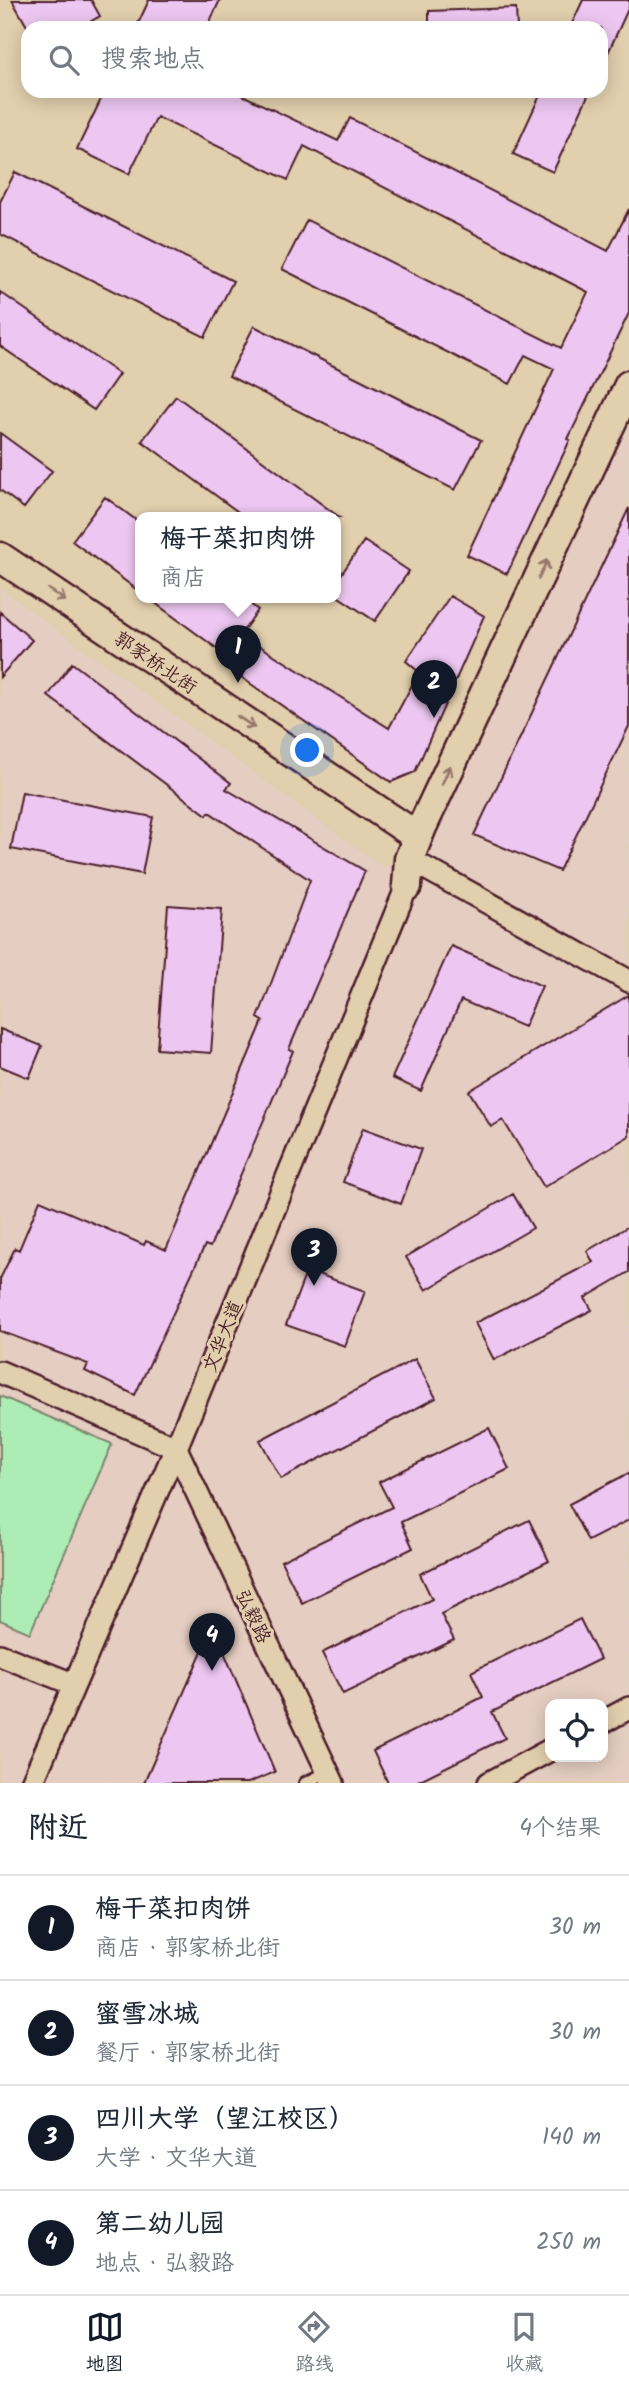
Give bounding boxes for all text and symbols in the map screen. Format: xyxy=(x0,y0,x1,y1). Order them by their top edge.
search box xyxy=(21,21,608,98)
text: 搜索地点 xyxy=(101,39,205,81)
icon: search xyxy=(45,41,83,79)
popup xyxy=(135,512,341,603)
text: 梅干菜扣肉饼 xyxy=(160,519,316,561)
one-way arrow xyxy=(537,559,550,580)
text: 商店 xyxy=(160,561,206,597)
one-way arrow xyxy=(47,588,66,602)
street label: 郭家桥北街 xyxy=(107,625,203,703)
pin: 1 xyxy=(215,625,261,683)
pin: 2 xyxy=(411,660,457,718)
one-way arrow xyxy=(236,714,255,729)
your location xyxy=(290,733,324,767)
one-way arrow xyxy=(440,765,453,786)
pin: 3 xyxy=(291,1228,337,1286)
street label: 文华大道 xyxy=(196,1296,252,1378)
street label: 弘毅路 xyxy=(227,1585,278,1649)
pin: 4 xyxy=(189,1613,235,1671)
map controls xyxy=(545,1699,608,1762)
button: locate xyxy=(545,1699,608,1762)
text: 附近 xyxy=(28,1805,88,1853)
text: 4个结果 xyxy=(519,1811,601,1847)
text: 梅干菜扣肉饼 xyxy=(95,1889,251,1931)
text: 1 xyxy=(48,1910,54,1946)
text: 30 m xyxy=(549,1910,601,1946)
text: 商店 · 郭家桥北街 xyxy=(95,1931,280,1967)
text: 蜜雪冰城 xyxy=(95,1994,199,2036)
text: 2 xyxy=(44,2015,58,2051)
text: 30 m xyxy=(549,2015,601,2051)
text: 餐厅 · 郭家桥北街 xyxy=(95,2036,280,2072)
text: 四川大学（望江校区） xyxy=(95,2099,355,2141)
text: 3 xyxy=(45,2120,57,2156)
text: 140 m xyxy=(542,2120,601,2156)
text: 大学 · 文华大道 xyxy=(95,2141,257,2177)
text: 第二幼儿园 xyxy=(95,2204,225,2246)
text: 4 xyxy=(45,2225,57,2261)
text: 250 m xyxy=(536,2225,601,2261)
text: 地点 · 弘毅路 xyxy=(95,2246,234,2282)
tab: 地图 xyxy=(86,2308,124,2380)
tab: 路线 xyxy=(295,2308,333,2380)
tab: 收藏 xyxy=(505,2308,543,2380)

